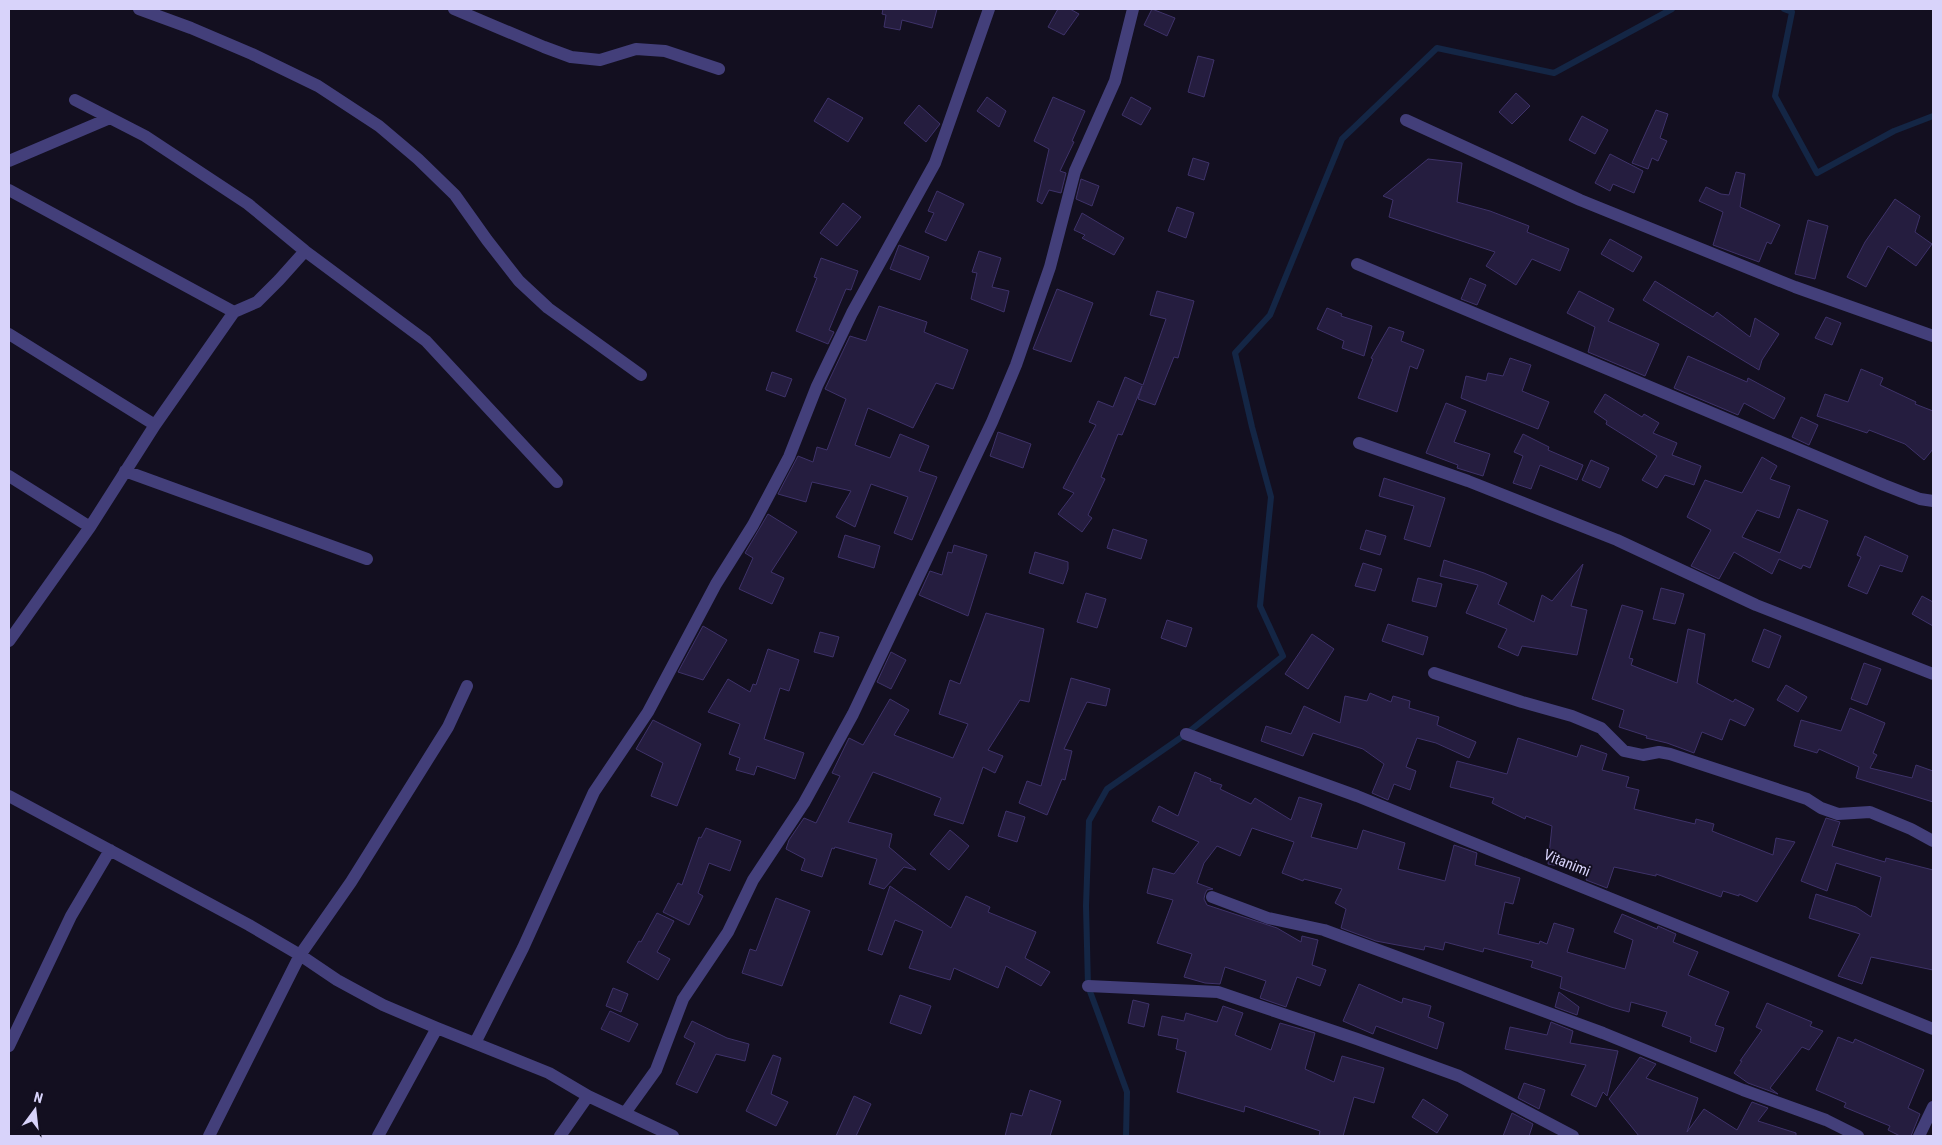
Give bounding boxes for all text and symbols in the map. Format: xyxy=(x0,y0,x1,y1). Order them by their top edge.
street label: Vitanimi xyxy=(1541,845,1593,881)
north arrow xyxy=(10,1085,60,1135)
text: N xyxy=(32,1089,45,1106)

